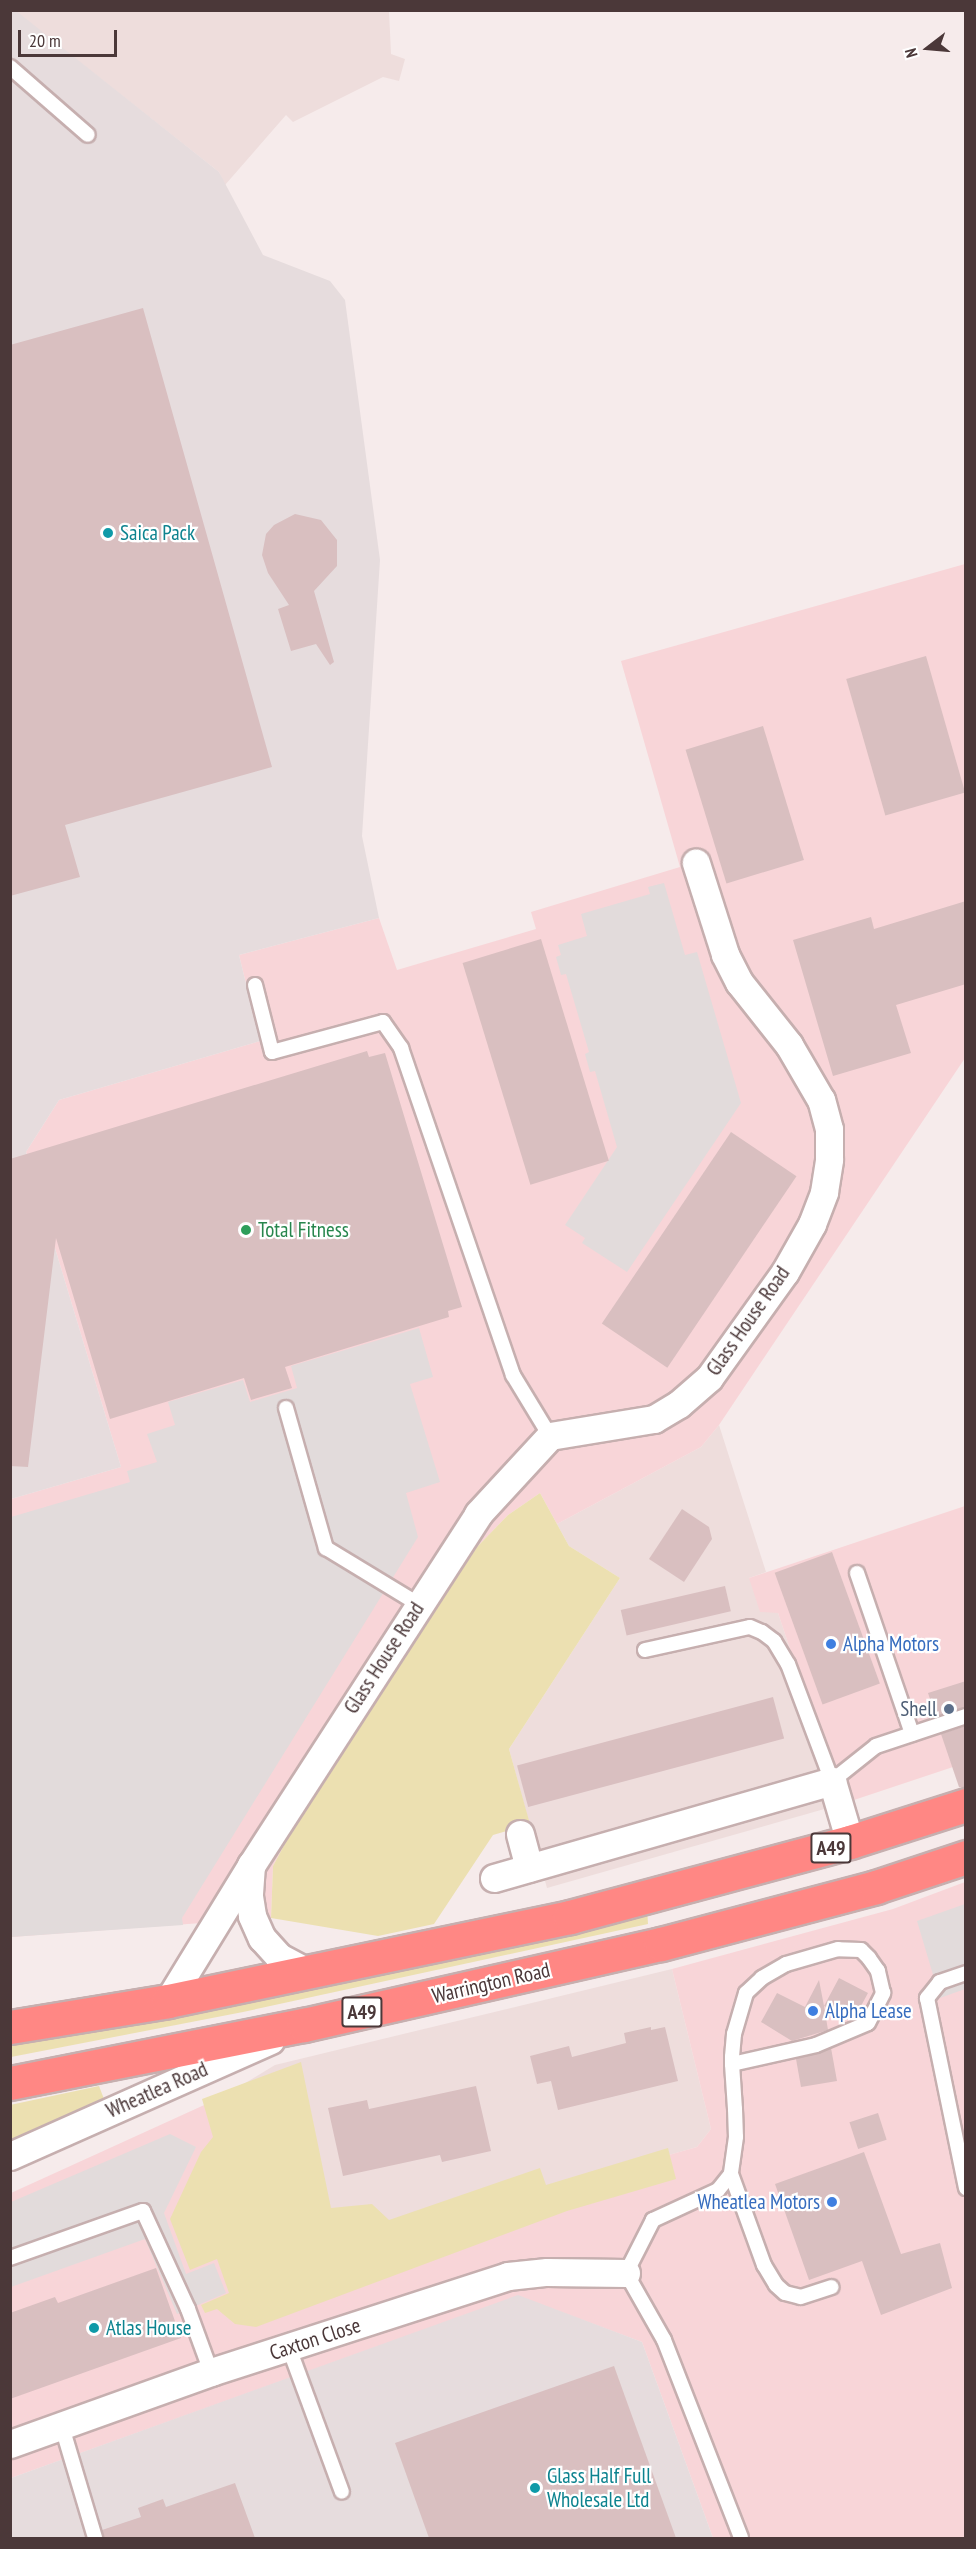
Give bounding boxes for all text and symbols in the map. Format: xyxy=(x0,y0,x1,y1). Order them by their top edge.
scale bar xyxy=(21,18,120,56)
north arrow xyxy=(898,18,958,78)
text: 20 m xyxy=(29,29,61,52)
text: N xyxy=(900,46,922,60)
place label: Saica Pack xyxy=(120,520,195,546)
marker: Saica Pack xyxy=(101,526,115,540)
place label: Total Fitness xyxy=(258,1217,349,1243)
marker: Total Fitness xyxy=(239,1223,253,1237)
street label: Glass House Road xyxy=(701,1261,795,1381)
street label: Glass House Road xyxy=(339,1598,429,1718)
place label: Alpha Motors xyxy=(843,1631,939,1657)
marker: Alpha Motors xyxy=(824,1637,838,1651)
place label: Shell xyxy=(900,1696,937,1722)
marker: Shell xyxy=(942,1702,956,1716)
road number: A49 xyxy=(810,1831,852,1865)
street label: Warrington Road xyxy=(430,1957,552,2009)
road number: A49 xyxy=(341,1995,383,2029)
place label: Alpha Lease xyxy=(825,1998,912,2024)
marker: Alpha Lease xyxy=(806,2004,820,2018)
street label: Wheatlea Road xyxy=(102,2056,212,2124)
place label: Wheatlea Motors xyxy=(697,2189,820,2215)
marker: Wheatlea Motors xyxy=(825,2195,839,2209)
street label: Caxton Close xyxy=(266,2312,364,2366)
place label: Atlas House xyxy=(106,2315,191,2341)
marker: Atlas House xyxy=(87,2321,101,2335)
place label: Glass Half Full Wholesale Ltd xyxy=(547,2463,651,2513)
marker: Glass Half Full Wholesale Ltd xyxy=(528,2481,542,2495)

